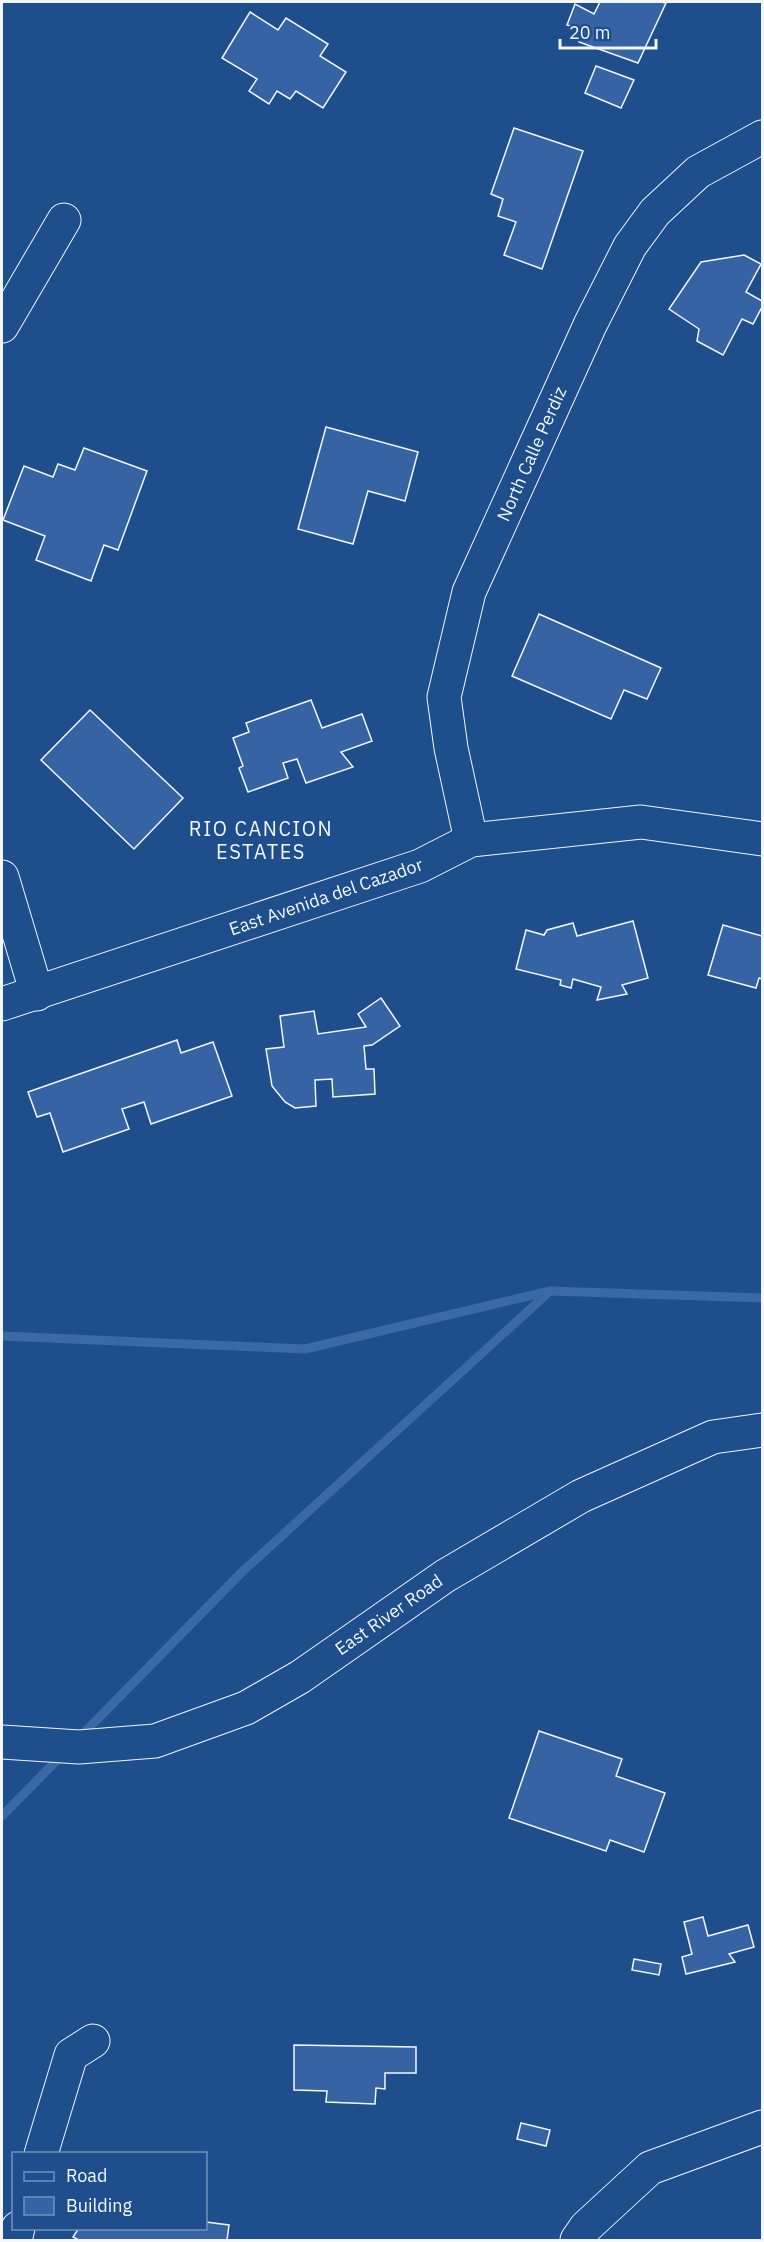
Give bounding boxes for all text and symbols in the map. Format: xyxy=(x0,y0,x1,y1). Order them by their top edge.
scale bar xyxy=(560,12,656,50)
text: 20 m xyxy=(569,21,611,44)
street label: North Calle Perdiz xyxy=(492,383,572,525)
district label: RIO CANCION ESTATES xyxy=(189,815,333,865)
street label: East Avenida del Cazador xyxy=(226,852,426,941)
street label: East River Road xyxy=(330,1569,447,1660)
legend xyxy=(12,2152,207,2230)
text: Road xyxy=(66,2164,107,2187)
text: Building xyxy=(66,2194,133,2217)

